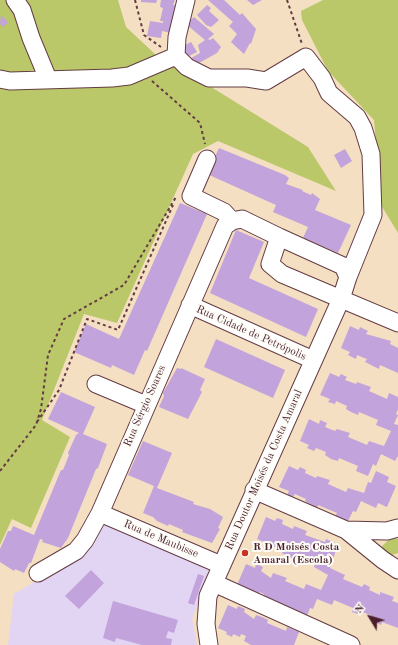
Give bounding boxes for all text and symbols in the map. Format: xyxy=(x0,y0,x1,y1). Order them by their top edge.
street label: Rua Cidade de Petrópolis xyxy=(194,303,308,363)
street label: Rua Sérgio Soares xyxy=(121,363,169,449)
street label: Rua Doutor Moisés da Costa Amaral xyxy=(223,388,305,552)
street label: Rua de Maubisse xyxy=(122,517,200,561)
place label: R D Moisés Costa Amaral (Escola) xyxy=(253,540,339,566)
marker: R D Moisés Costa Amaral (Escola) xyxy=(240,548,250,558)
north arrow xyxy=(350,597,390,637)
text: N xyxy=(353,603,367,616)

